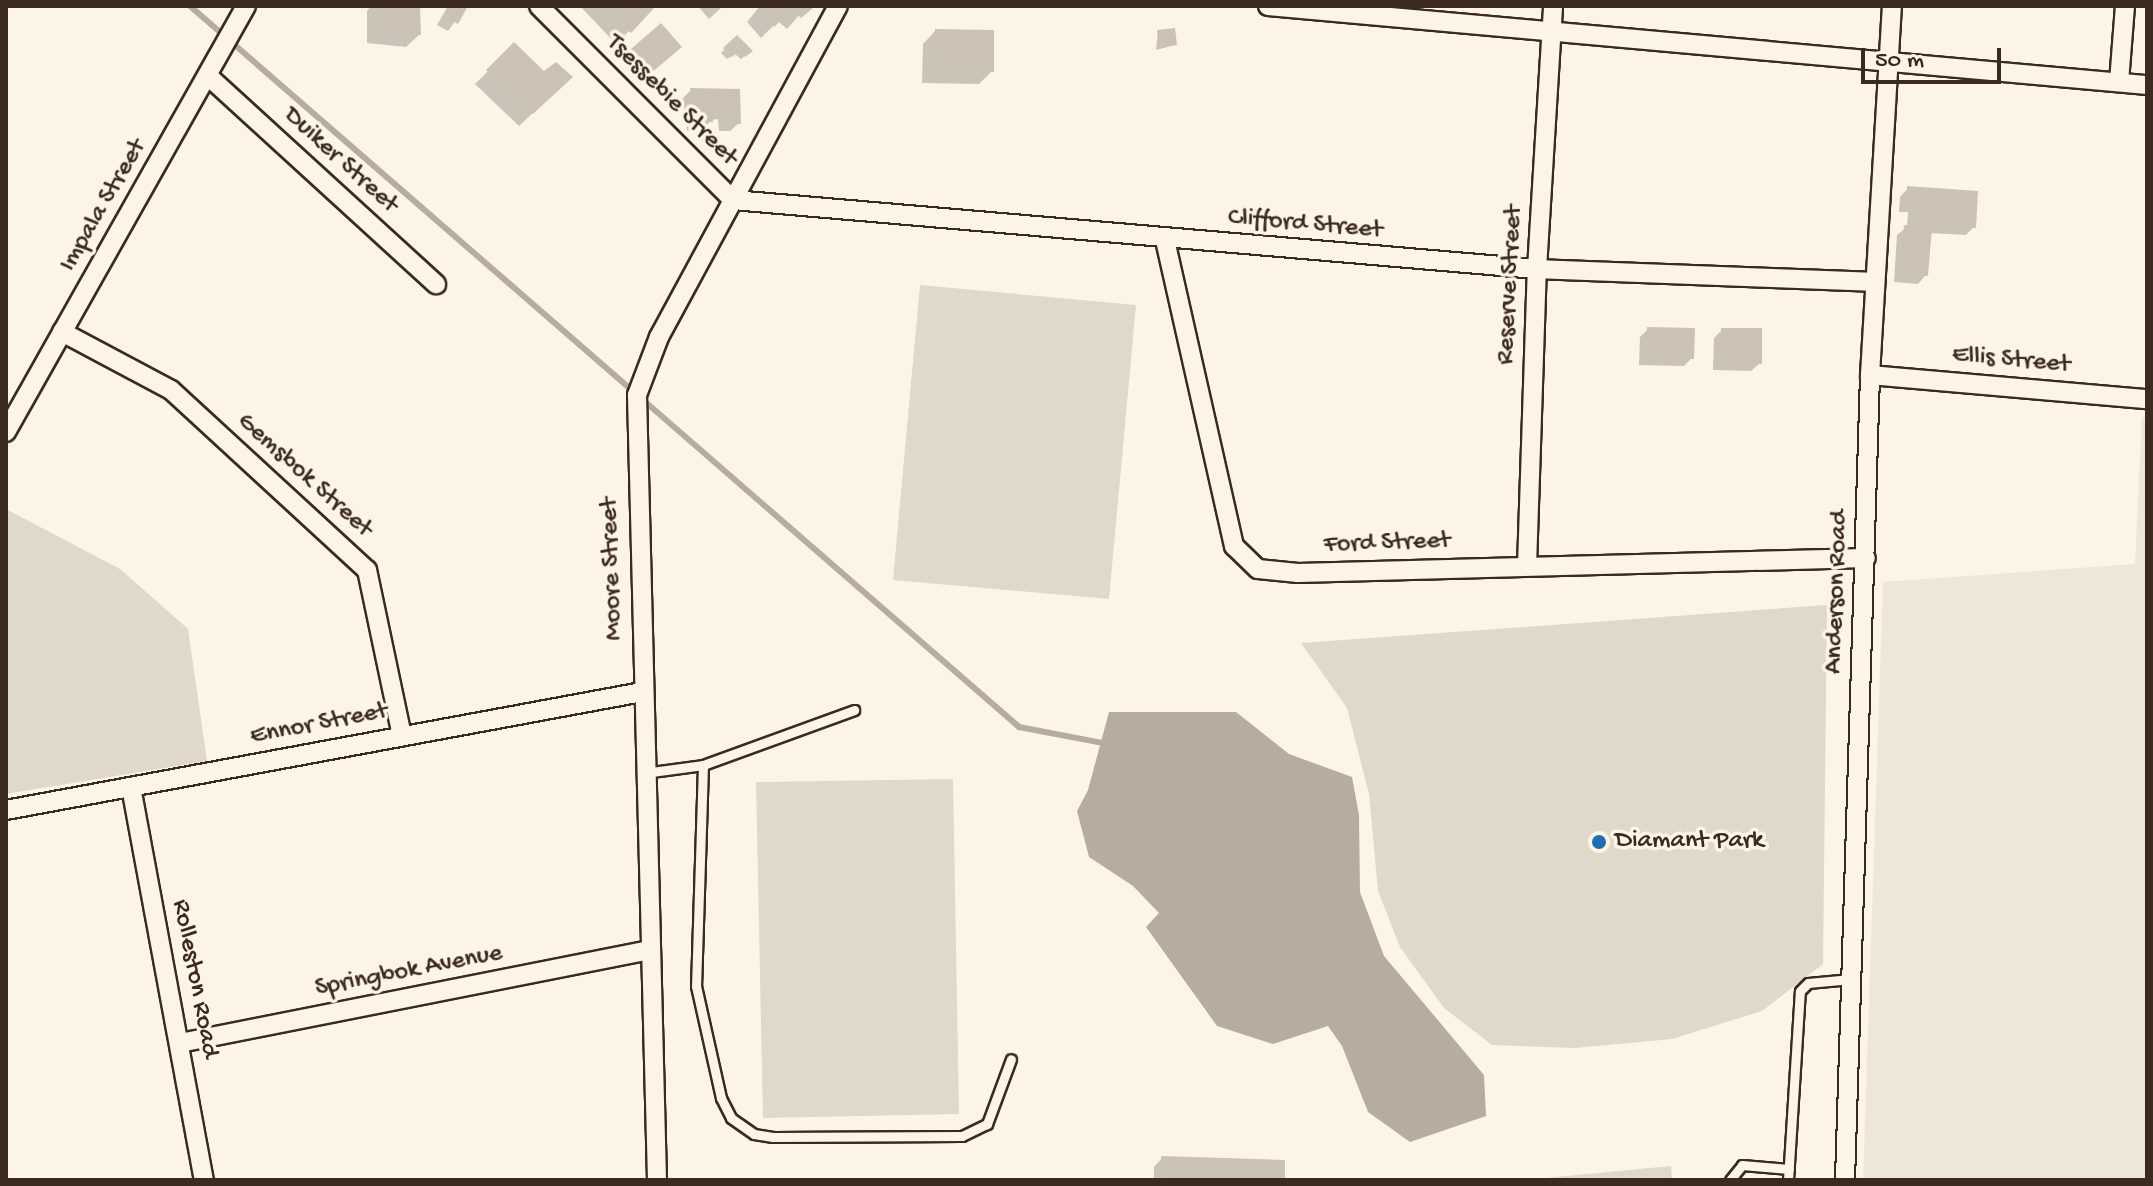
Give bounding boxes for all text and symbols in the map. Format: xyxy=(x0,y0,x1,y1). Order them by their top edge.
street label: Tsessebie Street xyxy=(599,29,743,173)
scale bar xyxy=(1865,32,2005,82)
text: 50 m xyxy=(1875,47,1924,76)
street label: Duiker Street xyxy=(276,101,404,221)
street label: Impala Street xyxy=(54,134,154,278)
street label: Clifford Street xyxy=(1227,203,1383,247)
street label: Reserve Street xyxy=(1491,204,1531,366)
street label: Ellis Street xyxy=(1951,340,2071,382)
street label: Gemsbok Street xyxy=(230,407,378,545)
street label: Moore Street xyxy=(595,497,631,641)
street label: Anderson Road xyxy=(1820,510,1856,674)
street label: Ford Street xyxy=(1323,526,1451,562)
street label: Ennor Street xyxy=(248,696,390,754)
place label: Diamant Park xyxy=(1615,826,1764,858)
marker: Diamant Park xyxy=(1590,833,1608,851)
street label: Rolleston Road xyxy=(163,897,225,1061)
street label: Springbok Avenue xyxy=(313,939,505,1005)

